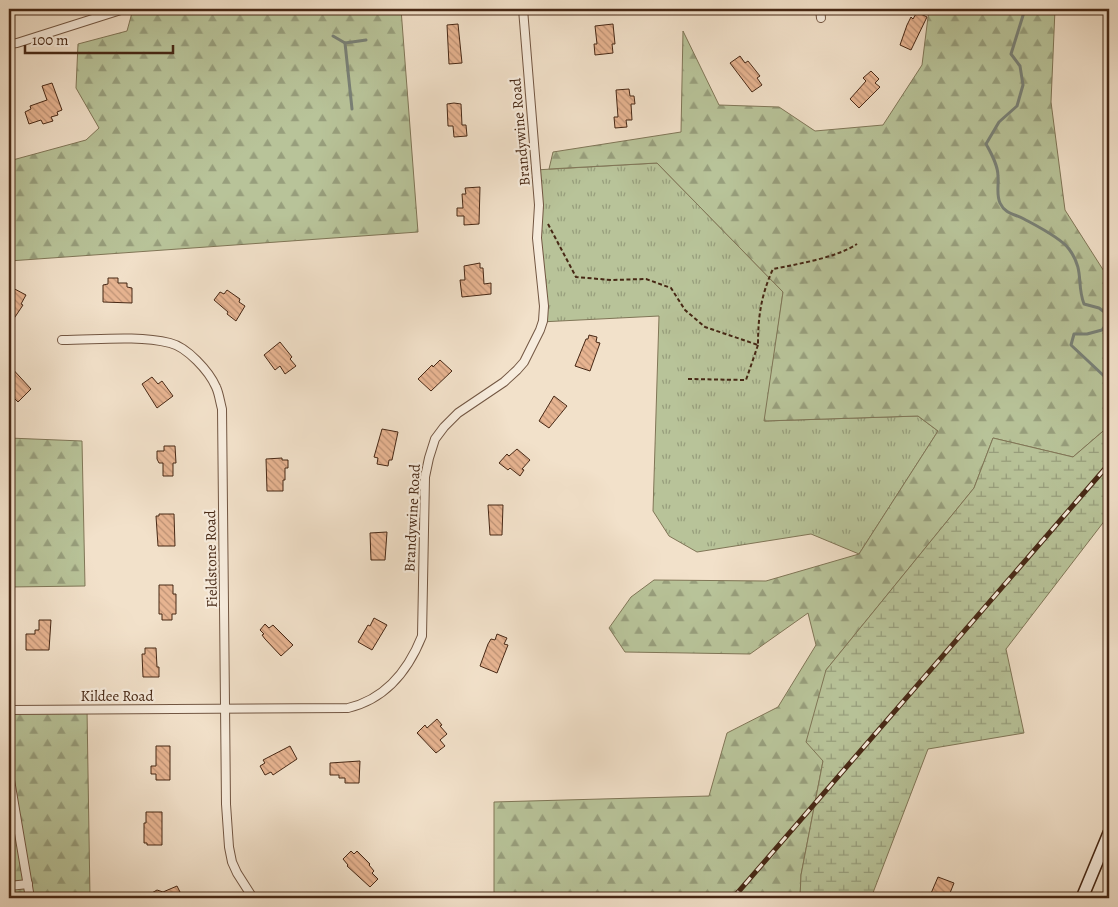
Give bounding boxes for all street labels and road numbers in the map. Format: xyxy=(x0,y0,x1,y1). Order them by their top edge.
street label: Brandywine Road xyxy=(505,76,535,187)
street label: Brandywine Road xyxy=(399,462,425,573)
street label: Fieldstone Road xyxy=(200,509,222,608)
street label: Kildee Road xyxy=(80,686,154,706)

